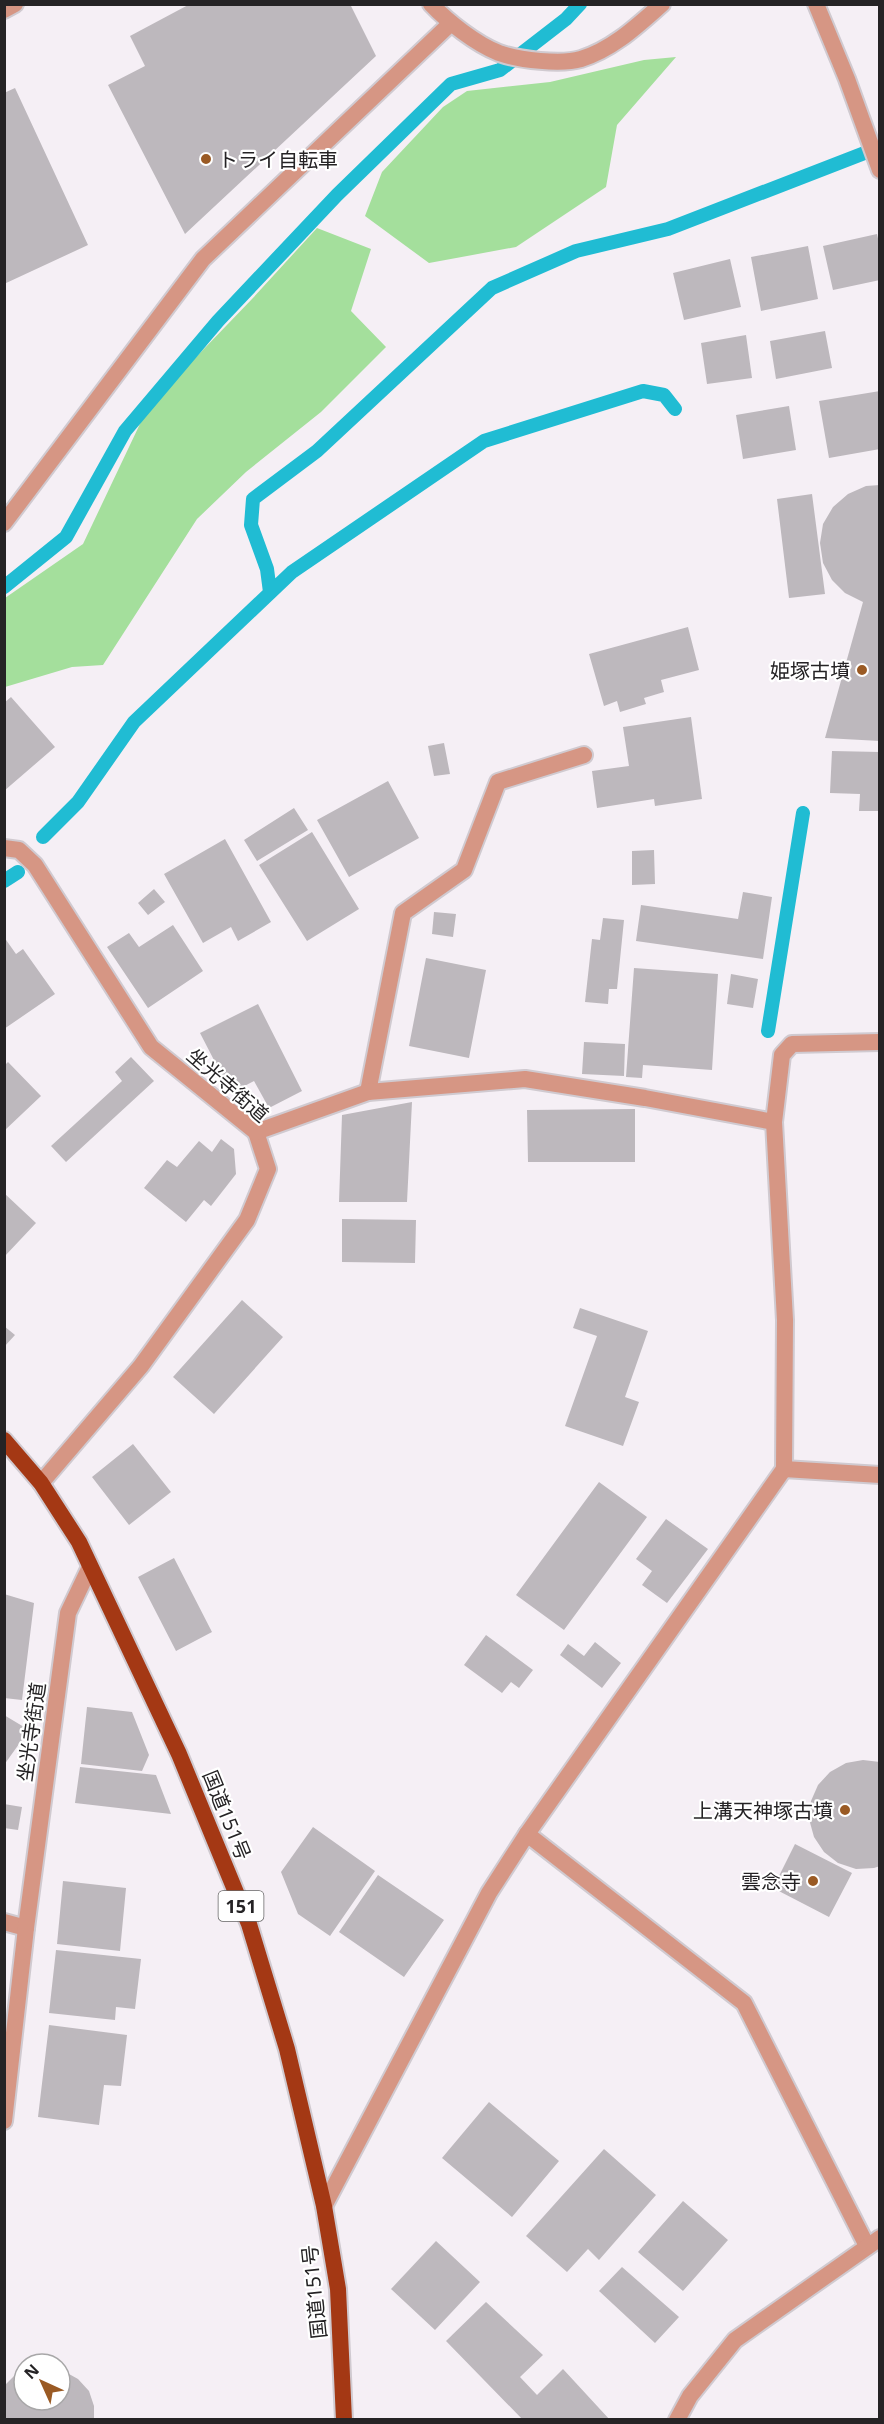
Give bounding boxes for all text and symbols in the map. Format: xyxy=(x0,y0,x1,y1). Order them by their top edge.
place label: トライ自転車 xyxy=(218,146,338,173)
marker: トライ自転車 xyxy=(199,152,213,166)
place label: 姫塚古墳 xyxy=(770,657,850,684)
marker: 姫塚古墳 xyxy=(855,663,869,677)
street label: 坐光寺街道 xyxy=(181,1042,275,1128)
street label: 坐光寺街道 xyxy=(11,1681,51,1783)
street label: 国道151号 xyxy=(197,1766,257,1864)
place label: 上溝天神塚古墳 xyxy=(693,1797,833,1824)
marker: 上溝天神塚古墳 xyxy=(838,1803,852,1817)
place label: 雲念寺 xyxy=(741,1868,801,1895)
marker: 雲念寺 xyxy=(806,1874,820,1888)
road number: 151 xyxy=(218,1891,264,1921)
street label: 国道151号 xyxy=(296,2244,332,2340)
north arrow xyxy=(12,2352,72,2412)
text: N xyxy=(19,2359,44,2384)

